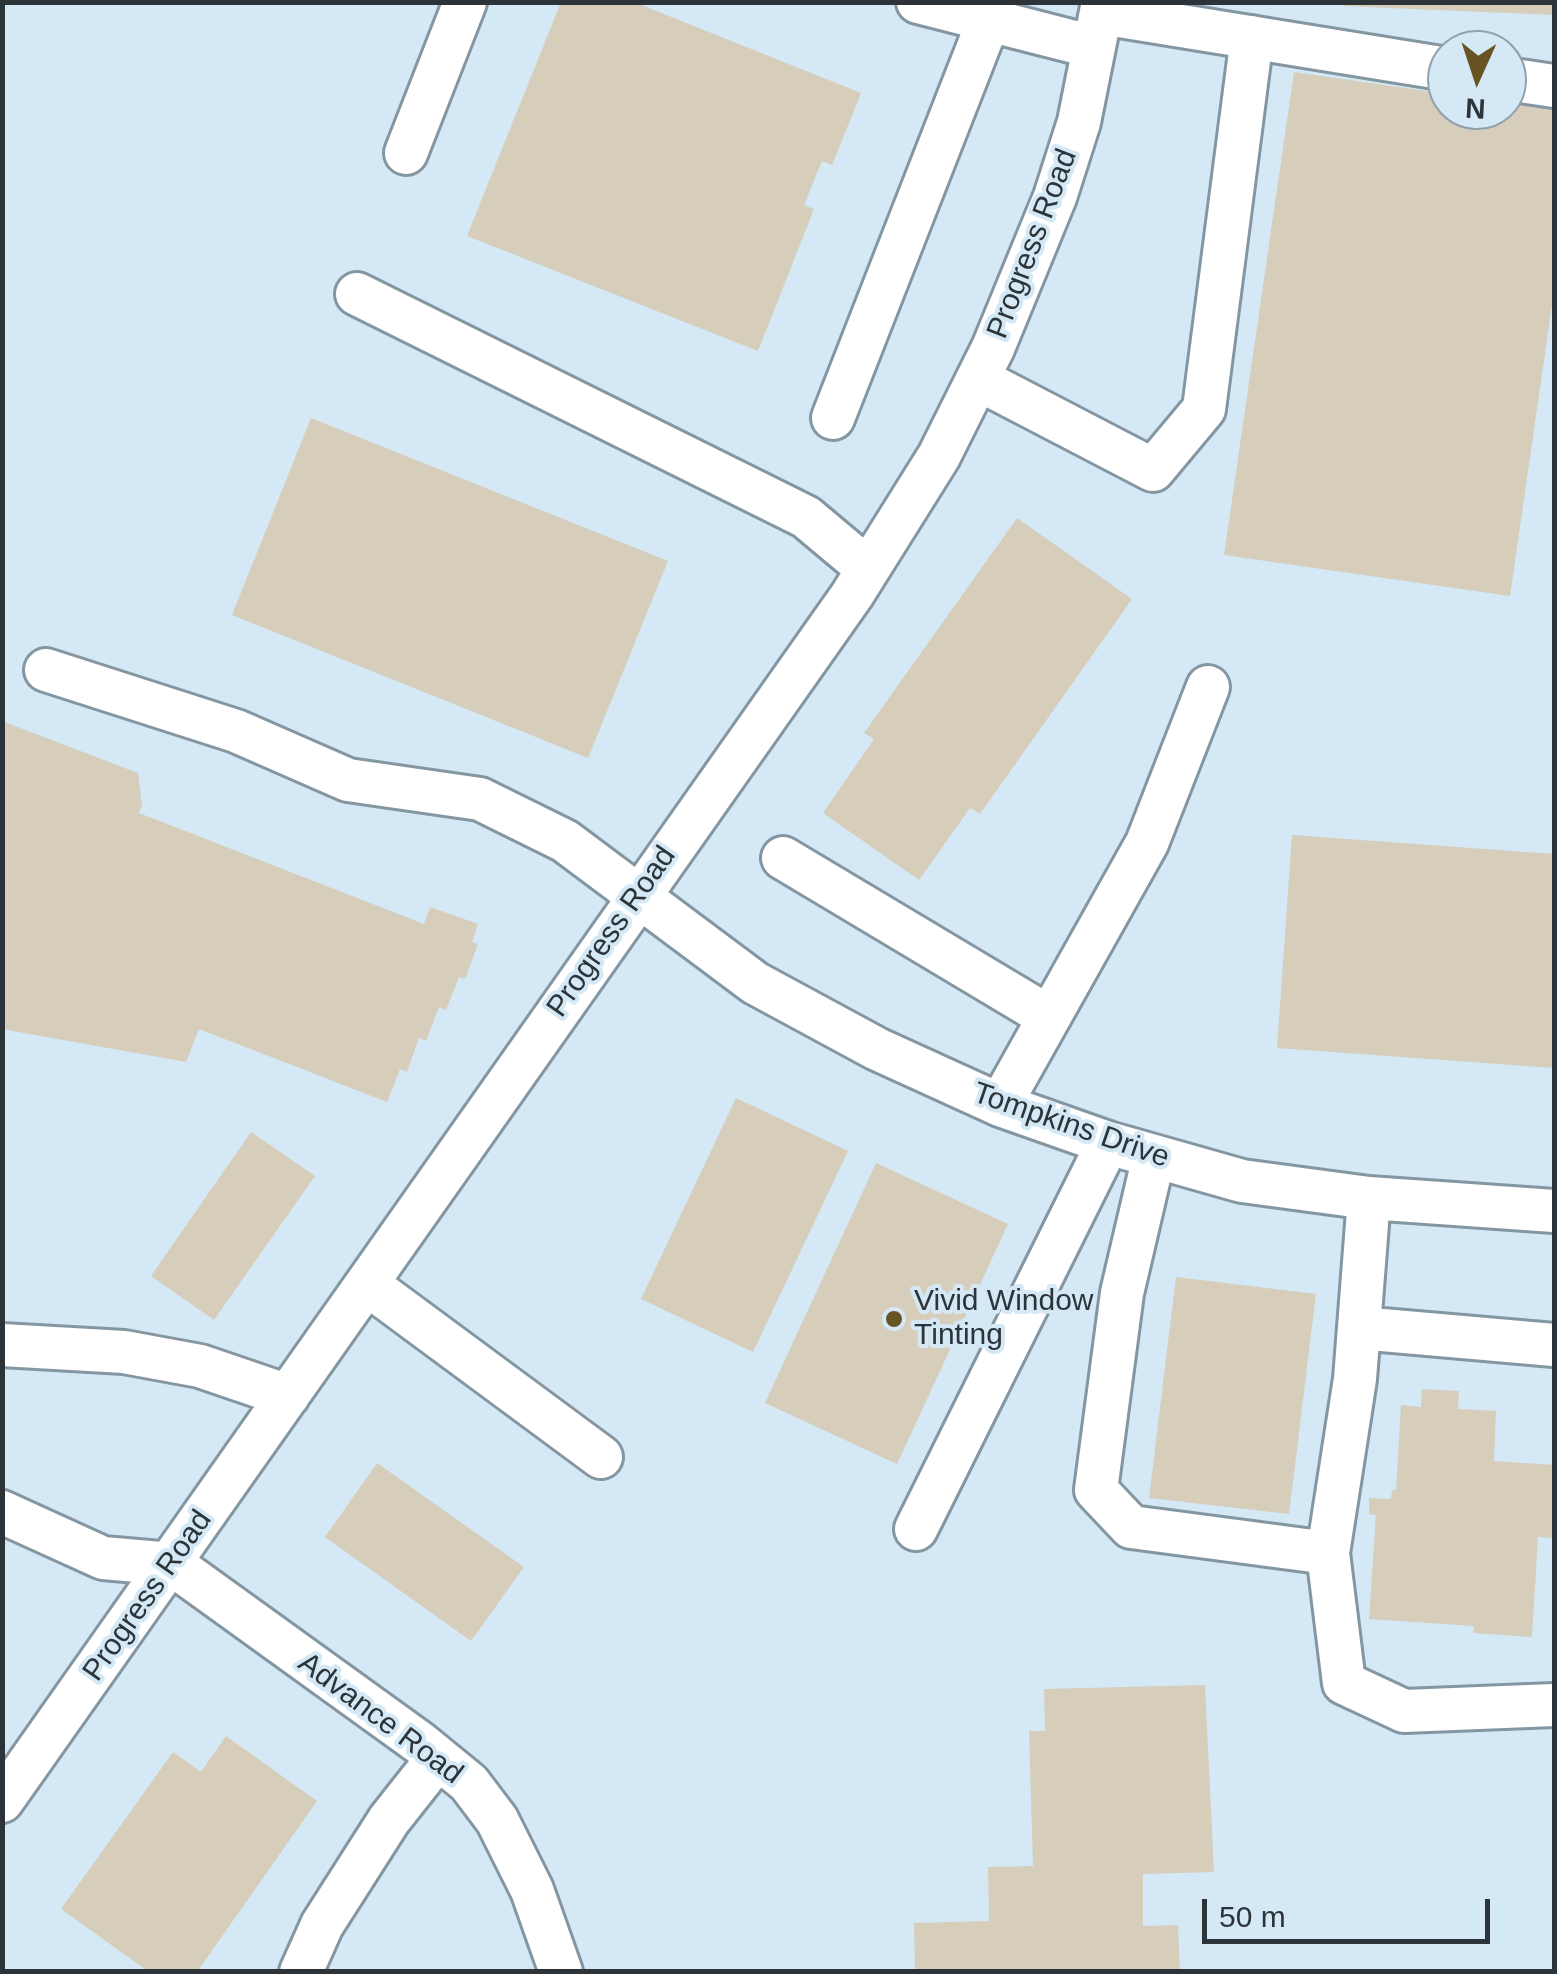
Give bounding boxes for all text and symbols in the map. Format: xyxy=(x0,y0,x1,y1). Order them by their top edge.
north arrow xyxy=(1427,30,1527,130)
text: N xyxy=(1465,92,1486,124)
street label: Progress Road xyxy=(980,144,1086,344)
street label: Progress Road xyxy=(540,840,684,1024)
street label: Tompkins Drive xyxy=(968,1076,1174,1176)
place label: Vivid Window Tinting xyxy=(914,1284,1094,1354)
marker: Vivid Window Tinting xyxy=(883,1308,905,1330)
street label: Progress Road xyxy=(76,1504,220,1688)
street label: Advance Road xyxy=(291,1645,469,1793)
scale bar xyxy=(1207,1879,1494,1941)
text: 50 m xyxy=(1219,1900,1286,1933)

